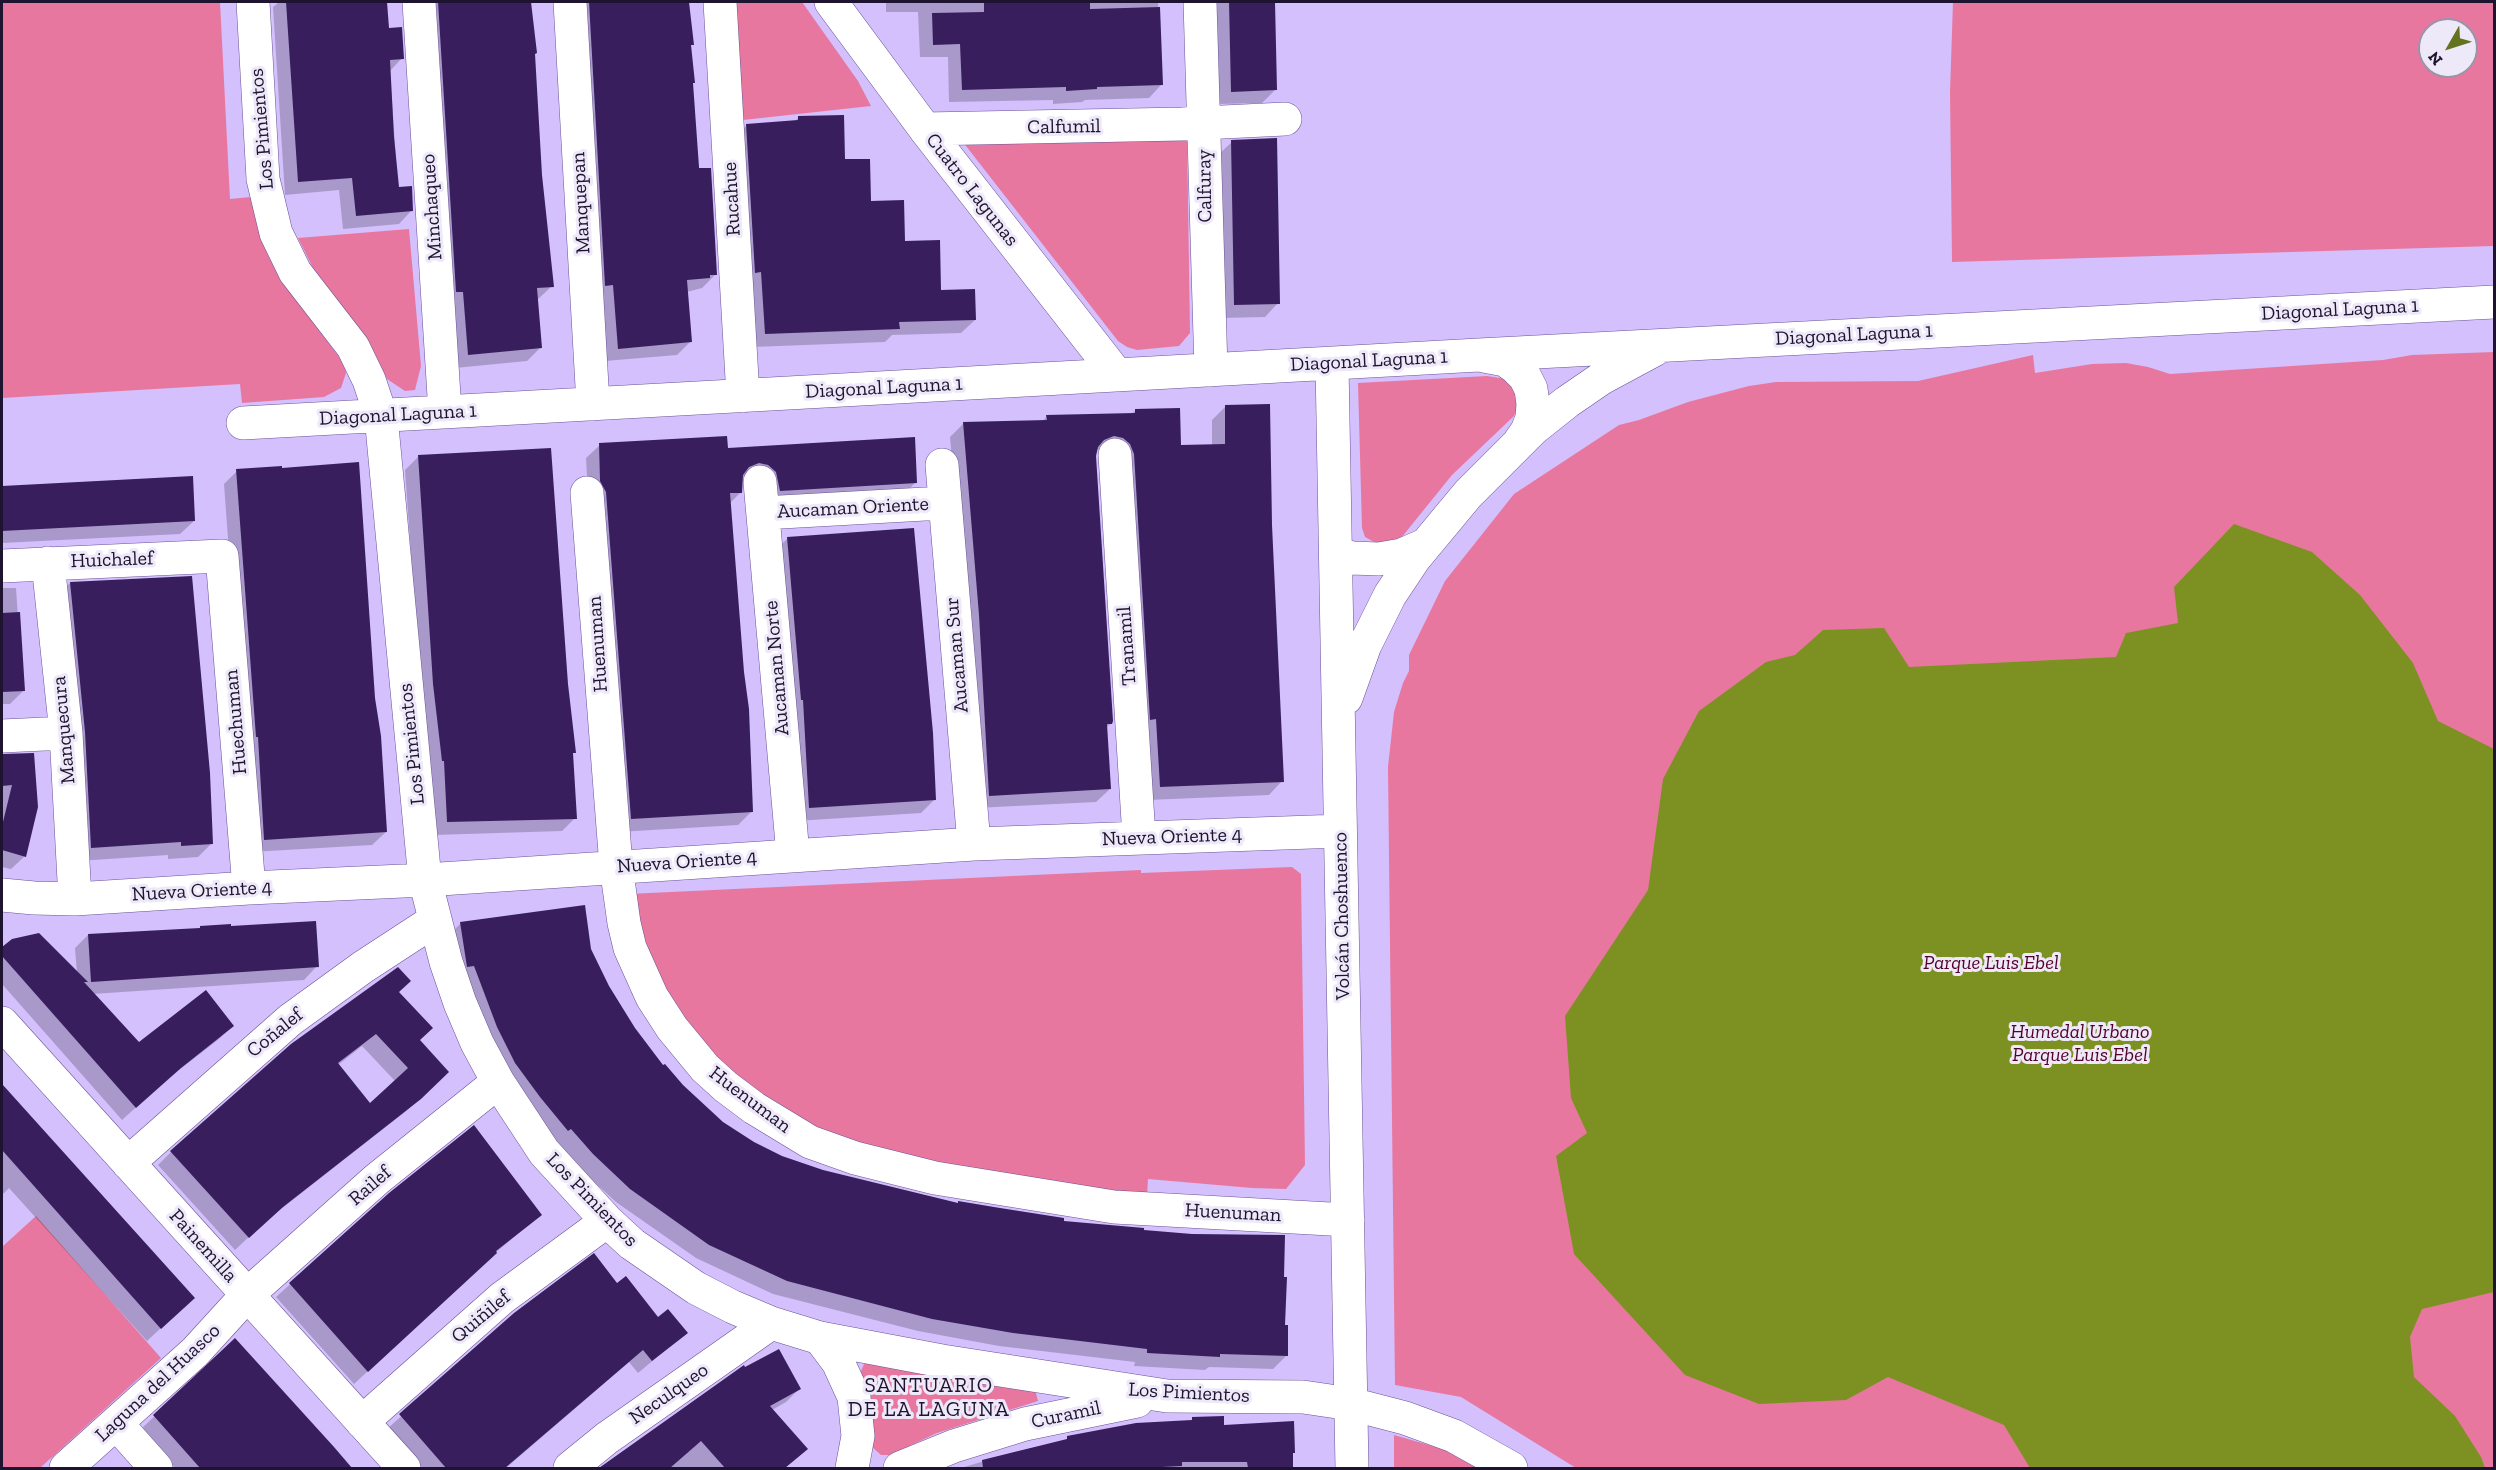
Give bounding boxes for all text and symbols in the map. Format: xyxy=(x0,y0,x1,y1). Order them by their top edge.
north arrow xyxy=(2418,18,2478,78)
text: N xyxy=(2424,48,2446,69)
street label: Los Pimientos xyxy=(245,67,279,191)
street label: Calfumil xyxy=(1027,114,1101,140)
street label: Cuatro Lagunas xyxy=(920,129,1024,251)
street label: Calfuray xyxy=(1192,149,1218,223)
street label: Manquepan xyxy=(566,151,596,255)
street label: Minchaqueo xyxy=(416,153,448,261)
street label: Rucahue xyxy=(718,161,746,237)
street label: Diagonal Laguna 1 xyxy=(2261,294,2419,326)
street label: Diagonal Laguna 1 xyxy=(1775,319,1933,351)
street label: Diagonal Laguna 1 xyxy=(1290,345,1448,377)
street label: Diagonal Laguna 1 xyxy=(805,372,963,404)
street label: Diagonal Laguna 1 xyxy=(319,399,477,431)
street label: Aucaman Oriente xyxy=(777,492,929,524)
street label: Huichalef xyxy=(70,547,154,573)
street label: Huenuman xyxy=(583,595,613,693)
street label: Aucaman Sur xyxy=(940,596,974,714)
street label: Aucaman Norte xyxy=(759,599,795,737)
street label: Tranamil xyxy=(1112,606,1142,686)
street label: Huechuman xyxy=(219,668,253,776)
street label: Manquecura xyxy=(47,675,81,785)
street label: Los Pimientos xyxy=(394,682,430,806)
street label: Nueva Oriente 4 xyxy=(1101,823,1243,851)
street label: Volcán Choshuenco xyxy=(1329,832,1355,1000)
street label: Nueva Oriente 4 xyxy=(616,845,758,879)
street label: Nueva Oriente 4 xyxy=(131,875,273,907)
park label: Parque Luis Ebel xyxy=(1923,951,2059,975)
street label: Coñalef xyxy=(242,1003,308,1063)
park label: Humedal Urbano Parque Luis Ebel xyxy=(2010,1020,2150,1067)
street label: Huenuman xyxy=(704,1061,796,1139)
street label: Los Pimientos xyxy=(541,1148,643,1252)
street label: Railef xyxy=(344,1161,396,1211)
street label: Huenuman xyxy=(1184,1198,1282,1228)
street label: Painemilla xyxy=(164,1204,242,1288)
street label: Quiñilef xyxy=(447,1285,515,1349)
street label: Laguna del Huasco xyxy=(90,1319,226,1447)
street label: Neculqueo xyxy=(625,1358,713,1430)
district label: SANTUARIO DE LA LAGUNA xyxy=(848,1373,1010,1423)
street label: Los Pimientos xyxy=(1128,1378,1250,1408)
street label: Curamil xyxy=(1029,1396,1103,1434)

